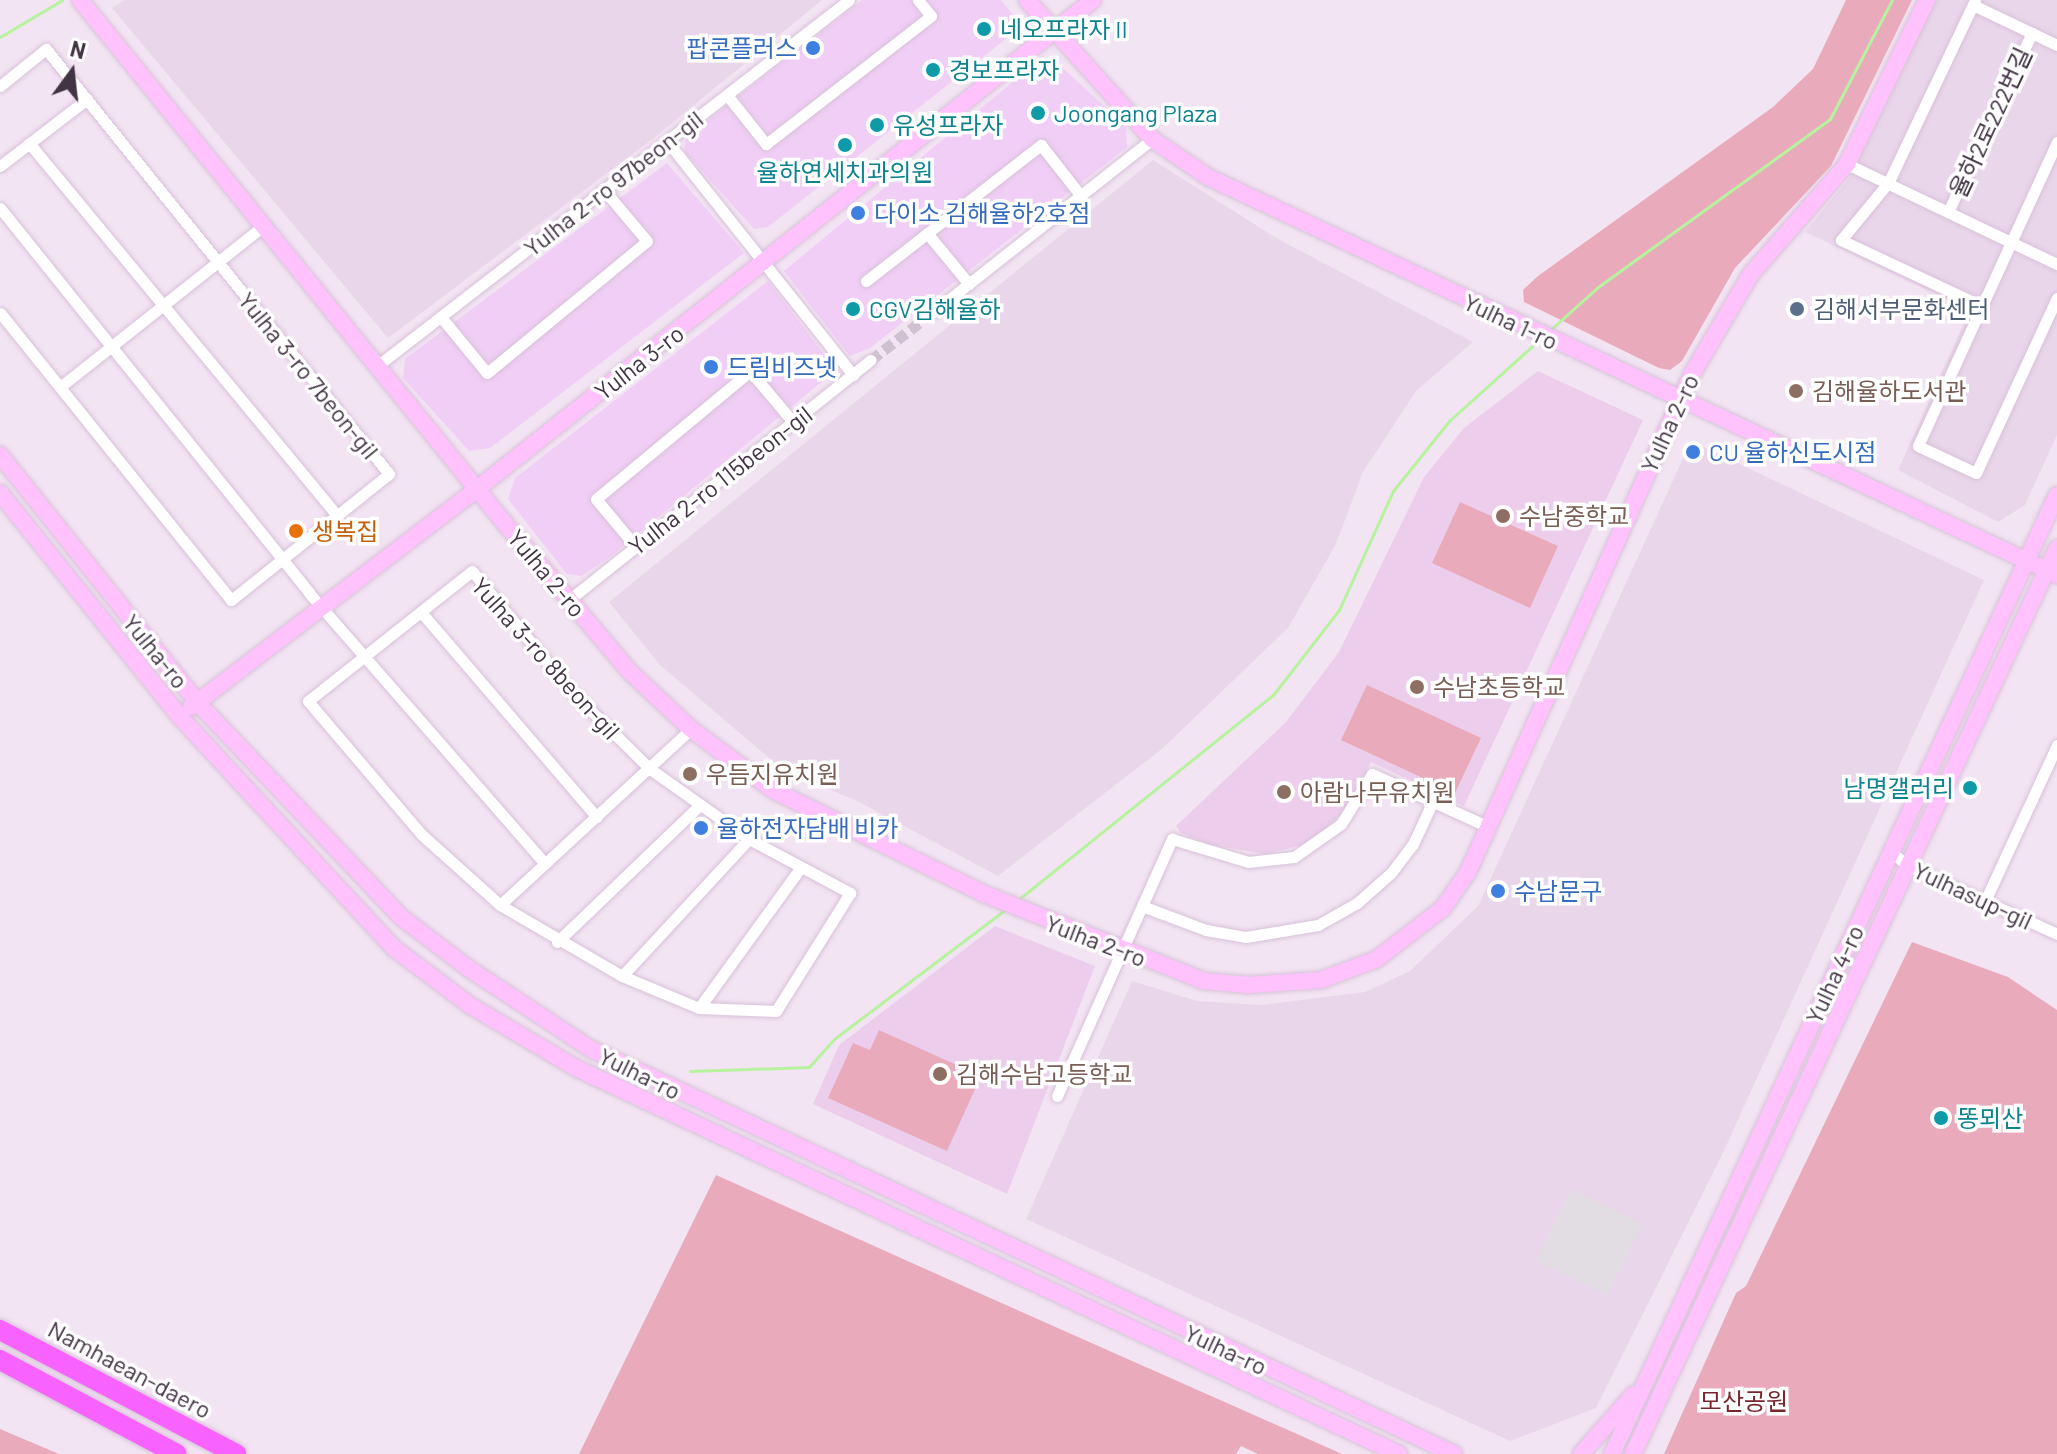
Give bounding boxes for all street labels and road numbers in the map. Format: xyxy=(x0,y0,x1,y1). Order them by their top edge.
street label: 율하2로222번길 xyxy=(1943,43,2037,201)
street label: Yulha 2-ro 97beon-gil xyxy=(518,104,708,262)
street label: Yulha 3-ro 7beon-gil xyxy=(233,286,385,464)
street label: Yulha 1-ro xyxy=(1459,287,1563,355)
street label: Yulha 3-ro xyxy=(589,318,689,406)
street label: Yulha 2-ro xyxy=(1634,369,1704,477)
street label: Yulha 2-ro 115beon-gil xyxy=(623,399,817,561)
street label: Yulha 2-ro xyxy=(502,523,592,623)
street label: Yulha 3-ro 8beon-gil xyxy=(466,571,626,745)
street label: Yulha-ro xyxy=(117,608,195,694)
street label: Yulhasup-gil xyxy=(1909,855,2037,935)
street label: Yulha 2-ro xyxy=(1042,908,1150,972)
street label: Yulha 4-ro xyxy=(1799,920,1869,1028)
street label: Yulha-ro xyxy=(594,1041,686,1105)
street label: Namhaean-daero xyxy=(44,1314,216,1424)
street label: Yulha-ro xyxy=(1180,1317,1272,1381)

